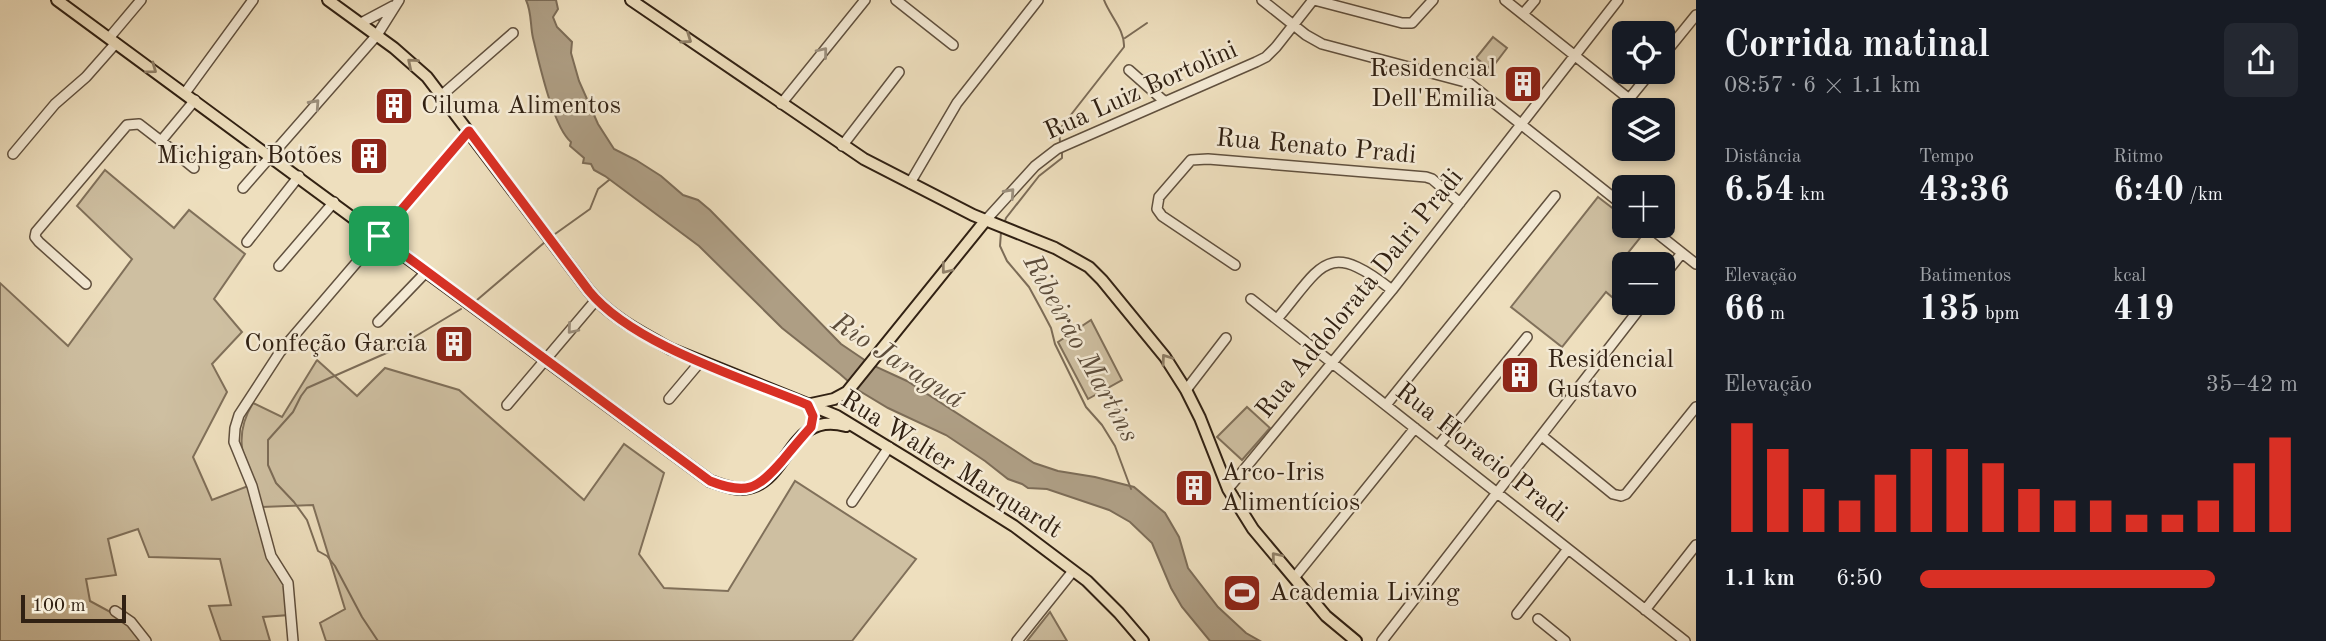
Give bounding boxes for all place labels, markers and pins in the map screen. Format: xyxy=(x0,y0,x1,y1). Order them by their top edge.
place label: Residencial Dell'Emilia xyxy=(1369,56,1496,112)
building icon: Residencial Dell'Emilia xyxy=(1502,63,1544,105)
building icon: Ciluma Alimentos xyxy=(373,85,415,127)
place label: Ciluma Alimentos xyxy=(421,93,621,119)
building icon: Michigan Botões xyxy=(348,135,390,177)
place label: Michigan Botões xyxy=(156,143,342,169)
pin xyxy=(349,206,409,266)
building icon: Confeção Garcia xyxy=(433,323,475,365)
place label: Confeção Garcia xyxy=(244,331,427,357)
place label: Residencial Gustavo xyxy=(1547,347,1674,403)
building icon: Residencial Gustavo xyxy=(1499,354,1541,396)
place label: Arco-Iris Alimentícios xyxy=(1221,460,1360,516)
building icon: Arco-Iris Alimentícios xyxy=(1173,467,1215,509)
sports icon: Academia Living xyxy=(1221,572,1263,614)
place label: Academia Living xyxy=(1269,580,1460,606)

